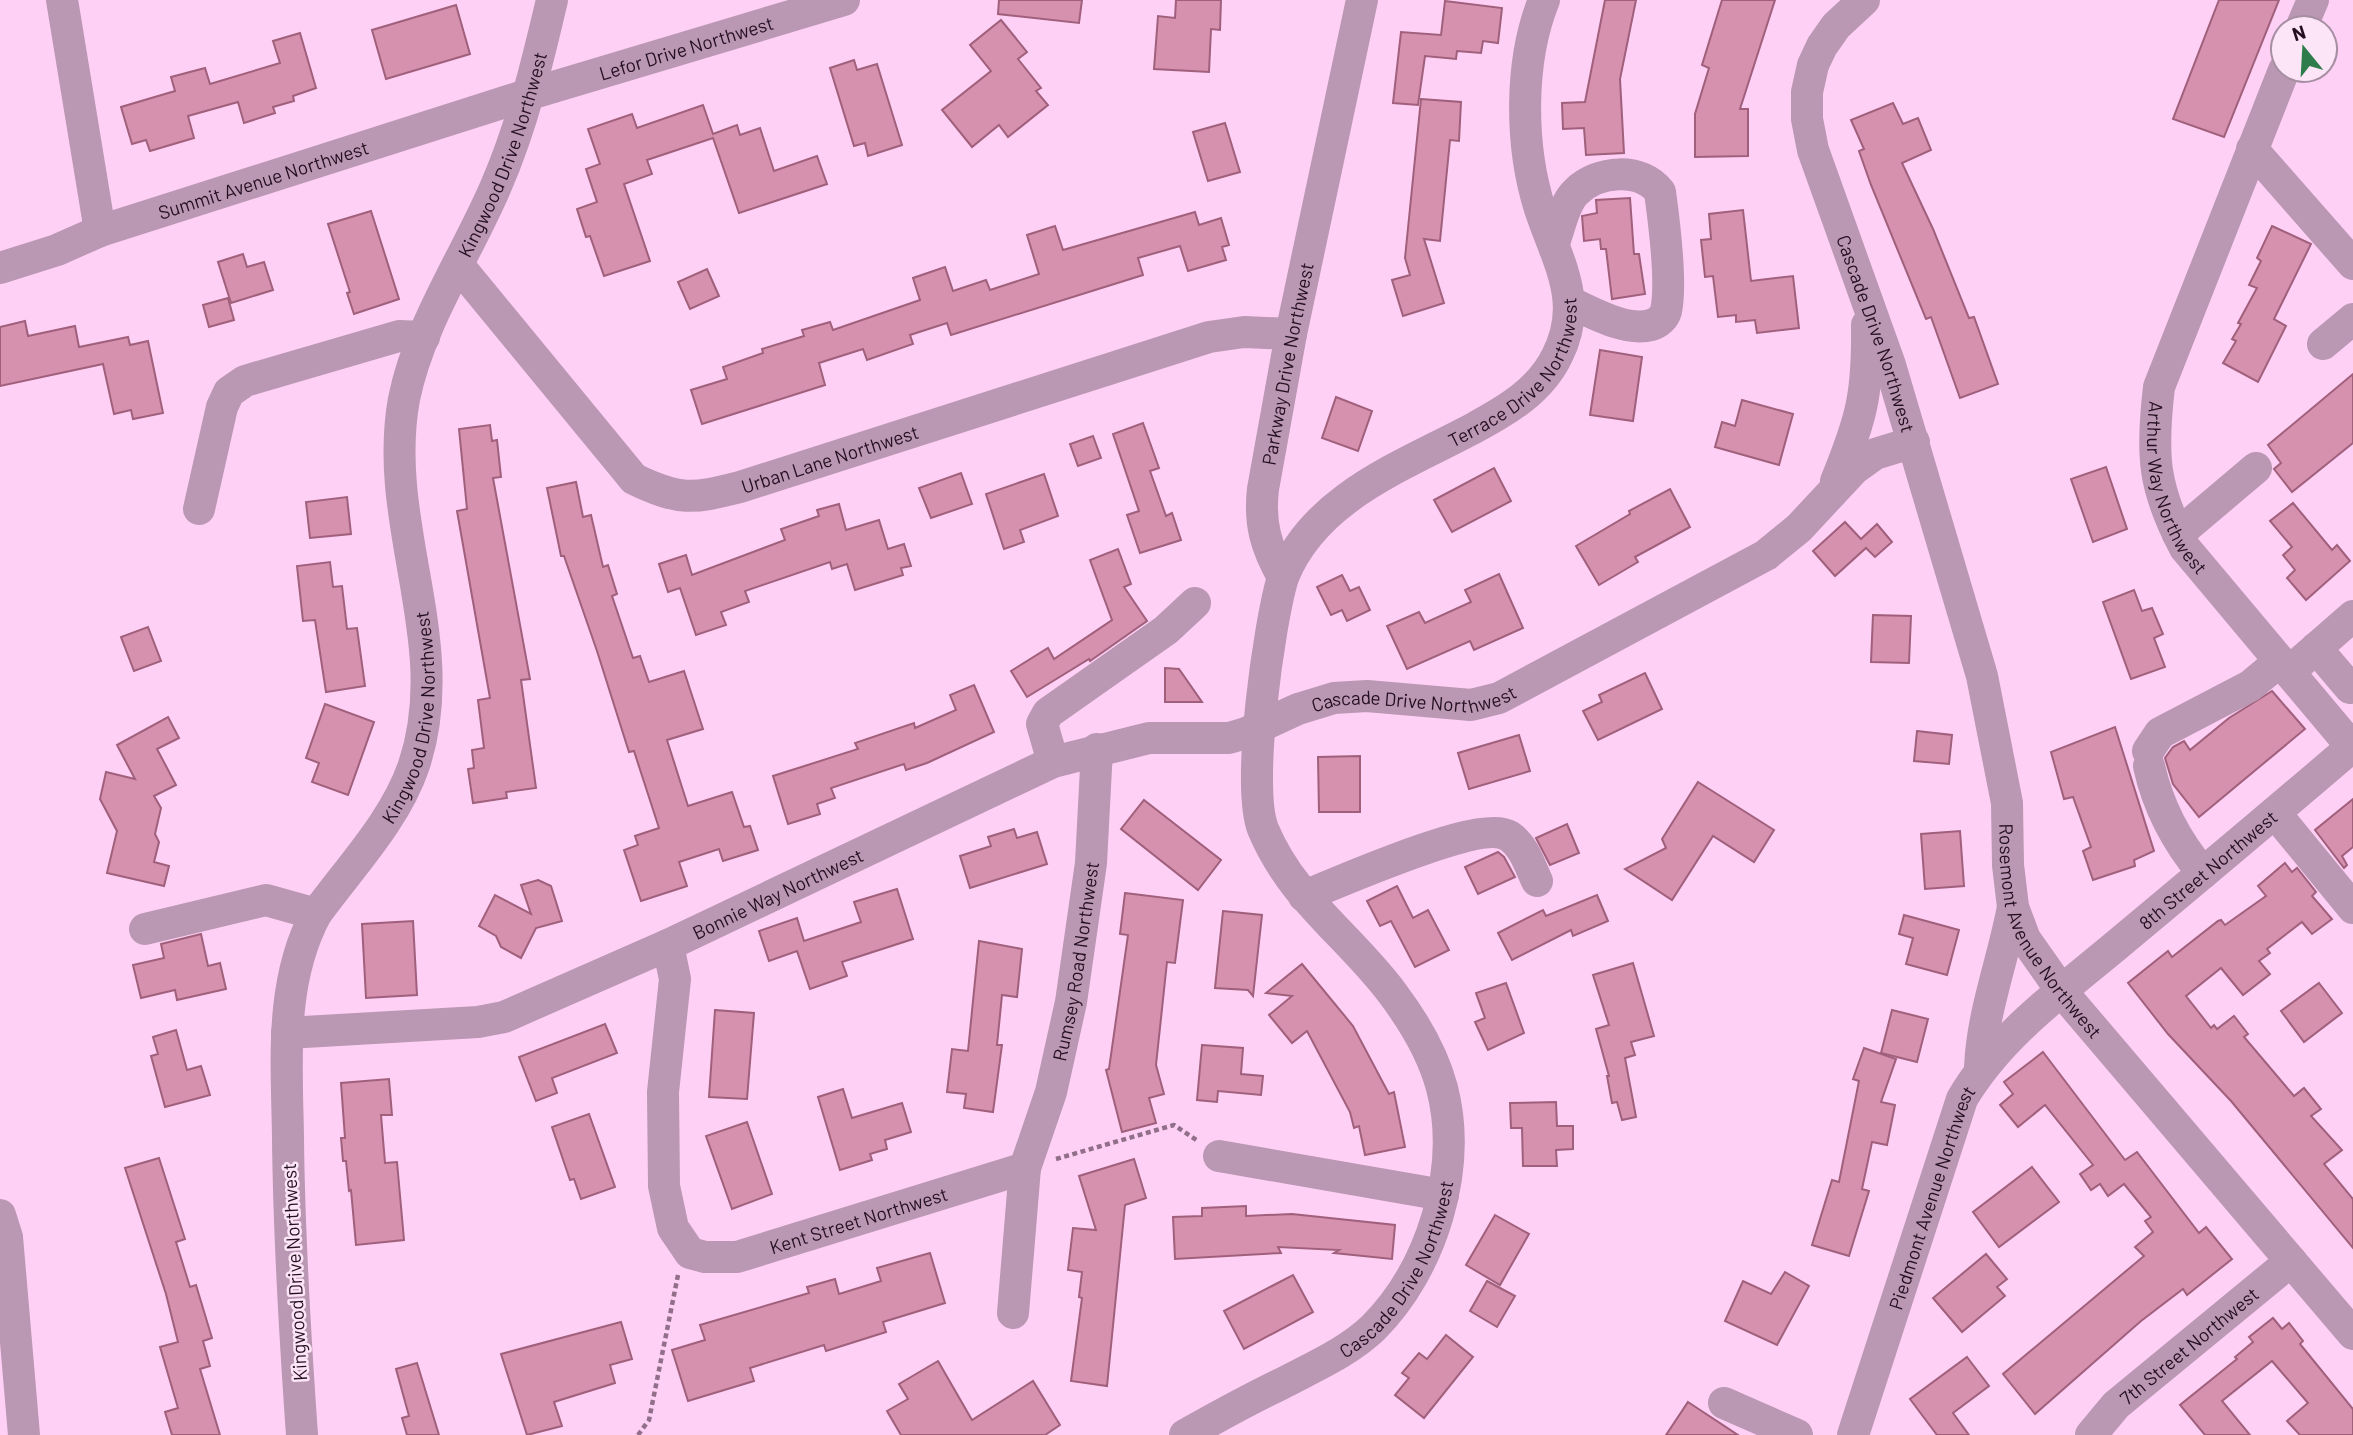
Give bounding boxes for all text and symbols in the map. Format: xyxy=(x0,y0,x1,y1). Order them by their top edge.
street label: Lefor Drive Northwest xyxy=(596,10,776,84)
north arrow xyxy=(2269,14,2339,84)
text: N xyxy=(2289,19,2308,45)
street label: Kingwood Drive Northwest xyxy=(452,49,551,261)
street label: Summit Avenue Northwest xyxy=(155,135,371,223)
street label: Cascade Drive Northwest xyxy=(1833,231,1921,435)
street label: Parkway Drive Northwest xyxy=(1256,260,1317,467)
street label: Terrace Drive Northwest xyxy=(1444,297,1580,451)
street label: Arthur Way Northwest xyxy=(2144,400,2213,578)
street label: Urban Lane Northwest xyxy=(738,419,921,497)
street label: Kingwood Drive Northwest xyxy=(376,610,438,827)
street label: Cascade Drive Northwest xyxy=(1308,680,1520,717)
street label: 8th Street Northwest xyxy=(2134,805,2281,934)
street label: Rosemont Avenue Northwest xyxy=(1996,823,2107,1042)
street label: Bonnie Way Northwest xyxy=(688,843,866,943)
street label: Rumsey Road Northwest xyxy=(1047,860,1103,1063)
street label: Piedmont Avenue Northwest xyxy=(1883,1081,1979,1312)
street label: Kingwood Drive Northwest xyxy=(277,1163,311,1381)
street label: Cascade Drive Northwest xyxy=(1335,1179,1457,1362)
street label: Kent Street Northwest xyxy=(767,1181,950,1258)
street label: 7th Street Northwest xyxy=(2115,1282,2262,1409)

